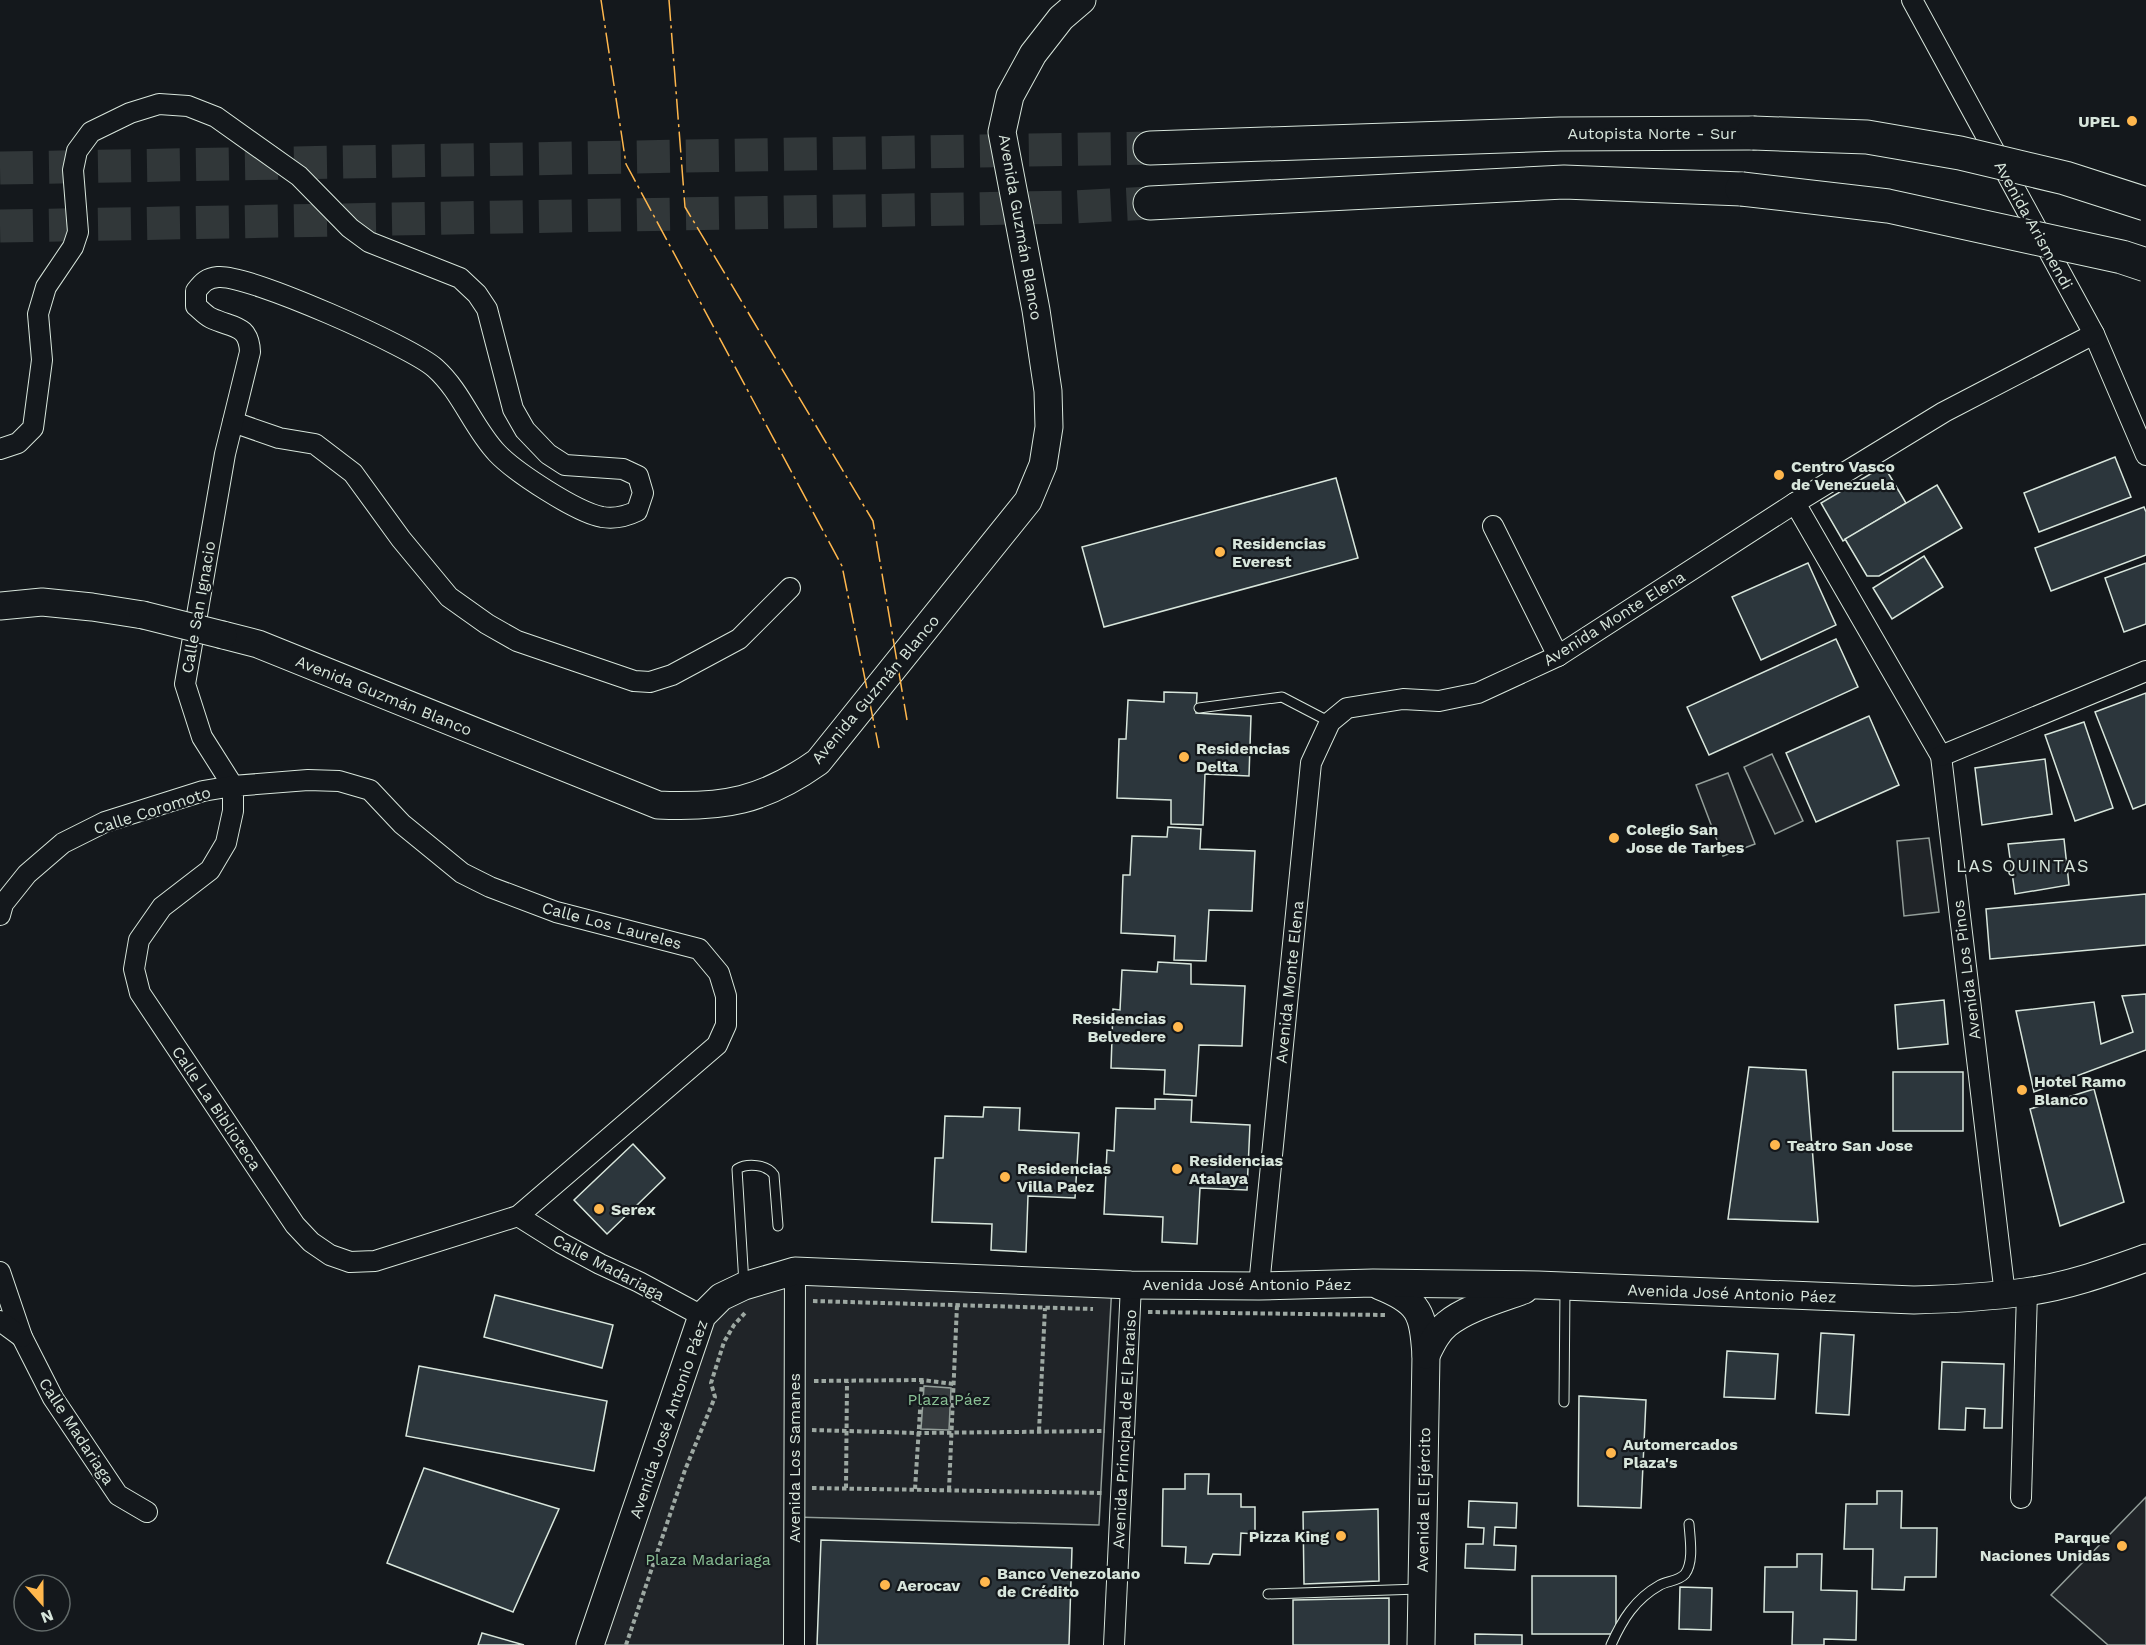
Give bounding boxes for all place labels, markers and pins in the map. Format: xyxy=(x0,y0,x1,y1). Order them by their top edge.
place label: UPEL xyxy=(2078,112,2120,131)
marker: UPEL xyxy=(2125,114,2139,128)
place label: Centro Vasco de Venezuela xyxy=(1791,457,1896,494)
marker: Centro Vasco de Venezuela xyxy=(1772,468,1786,482)
place label: Residencias Everest xyxy=(1232,534,1327,571)
marker: Residencias Everest xyxy=(1213,545,1227,559)
place label: Residencias Delta xyxy=(1196,739,1291,776)
marker: Residencias Delta xyxy=(1177,750,1191,764)
place label: Colegio San Jose de Tarbes xyxy=(1626,820,1745,857)
marker: Colegio San Jose de Tarbes xyxy=(1607,831,1621,845)
place label: Residencias Belvedere xyxy=(1072,1009,1166,1046)
marker: Residencias Belvedere xyxy=(1171,1020,1185,1034)
place label: Hotel Ramo Blanco xyxy=(2034,1072,2127,1109)
marker: Hotel Ramo Blanco xyxy=(2015,1083,2029,1097)
place label: Teatro San Jose xyxy=(1787,1136,1913,1155)
marker: Teatro San Jose xyxy=(1768,1138,1782,1152)
place label: Residencias Atalaya xyxy=(1189,1151,1284,1188)
place label: Residencias Villa Paez xyxy=(1017,1159,1112,1196)
marker: Residencias Atalaya xyxy=(1170,1162,1184,1176)
marker: Residencias Villa Paez xyxy=(998,1170,1012,1184)
place label: Serex xyxy=(611,1200,656,1219)
marker: Serex xyxy=(592,1202,606,1216)
place label: Automercados Plaza's xyxy=(1623,1435,1738,1472)
marker: Automercados Plaza's xyxy=(1604,1446,1618,1460)
place label: Pizza King xyxy=(1249,1527,1329,1546)
place label: Parque Naciones Unidas xyxy=(1980,1528,2110,1565)
marker: Pizza King xyxy=(1334,1529,1348,1543)
marker: Parque Naciones Unidas xyxy=(2115,1539,2129,1553)
place label: Banco Venezolano de Crédito xyxy=(997,1564,1141,1601)
marker: Banco Venezolano de Crédito xyxy=(978,1575,992,1589)
place label: Aerocav xyxy=(897,1576,960,1595)
marker: Aerocav xyxy=(878,1578,892,1592)

